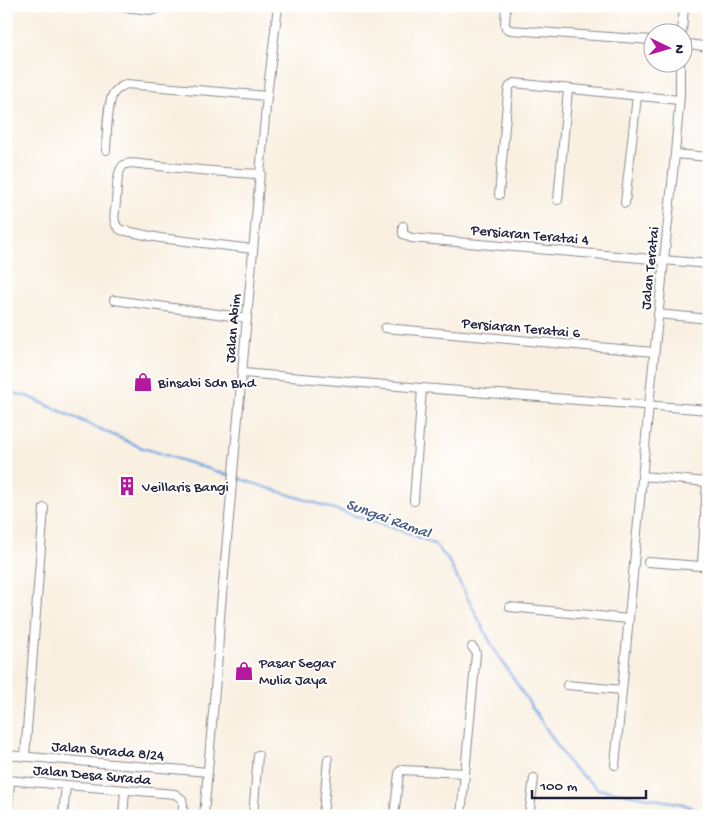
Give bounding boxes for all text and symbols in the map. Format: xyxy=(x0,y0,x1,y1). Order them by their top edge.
north arrow xyxy=(642,22,692,72)
text: N xyxy=(670,44,687,54)
street label: Persiaran Teratai 4 xyxy=(469,222,590,250)
street label: Jalan Teratai xyxy=(638,226,664,311)
street label: Jalan Abim xyxy=(222,293,246,363)
street label: Persiaran Teratai 6 xyxy=(460,315,581,343)
shop icon: Binsabi Sdn Bhd xyxy=(132,371,154,393)
place label: Binsabi Sdn Bhd xyxy=(157,375,257,393)
building icon: Veillaris Bangi xyxy=(116,475,138,497)
place label: Veillaris Bangi xyxy=(141,479,229,497)
water label: Sungai Ramal xyxy=(343,496,434,545)
place label: Pasar Segar Mulia Jaya xyxy=(258,655,337,690)
shop icon: Pasar Segar Mulia Jaya xyxy=(233,660,255,682)
street label: Jalan Surada 8/24 xyxy=(51,738,165,766)
street label: Jalan Desa Surada xyxy=(32,762,152,790)
scale bar xyxy=(532,767,646,799)
text: 100 m xyxy=(539,778,578,796)

